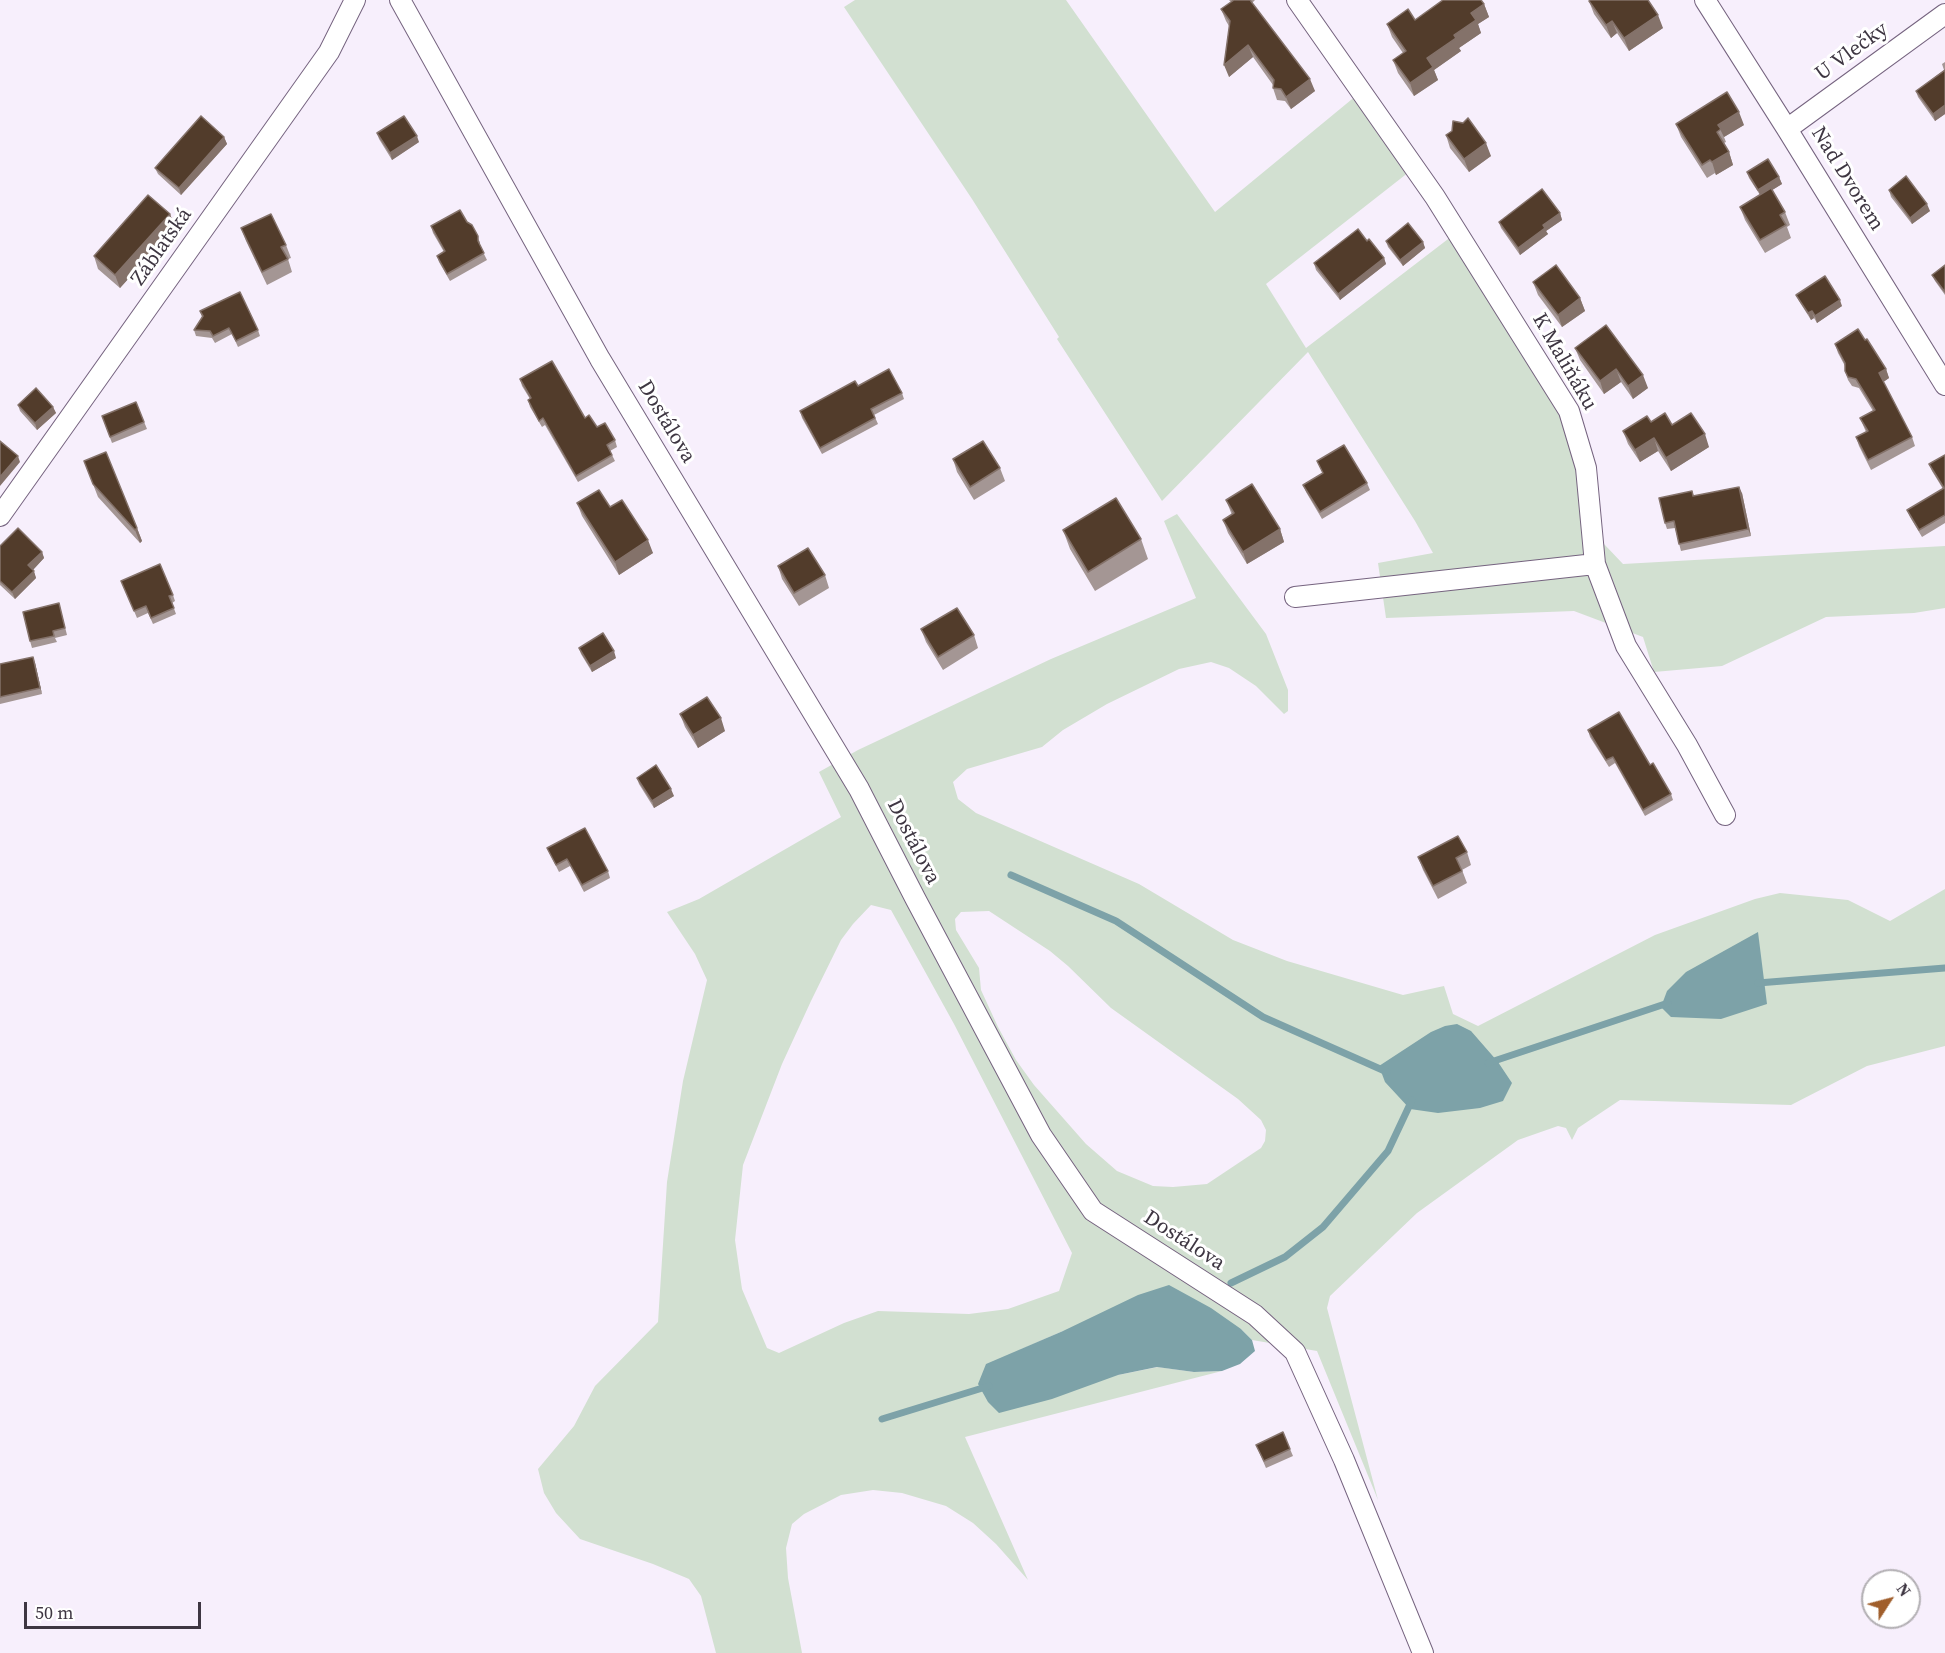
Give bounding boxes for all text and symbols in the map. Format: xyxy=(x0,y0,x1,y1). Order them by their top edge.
street label: U Vlečky xyxy=(1811,17,1893,87)
street label: Nad Dvorem xyxy=(1805,122,1889,236)
street label: Záblatská xyxy=(126,203,198,291)
street label: K Maliňáku xyxy=(1526,309,1602,415)
street label: Dostálova xyxy=(632,376,700,468)
street label: Dostálova xyxy=(881,795,945,889)
street label: Dostálova xyxy=(1139,1205,1229,1277)
north arrow xyxy=(1861,1569,1921,1629)
text: N xyxy=(1892,1578,1916,1601)
scale bar xyxy=(27,1590,204,1628)
text: 50 m xyxy=(35,1600,73,1625)

